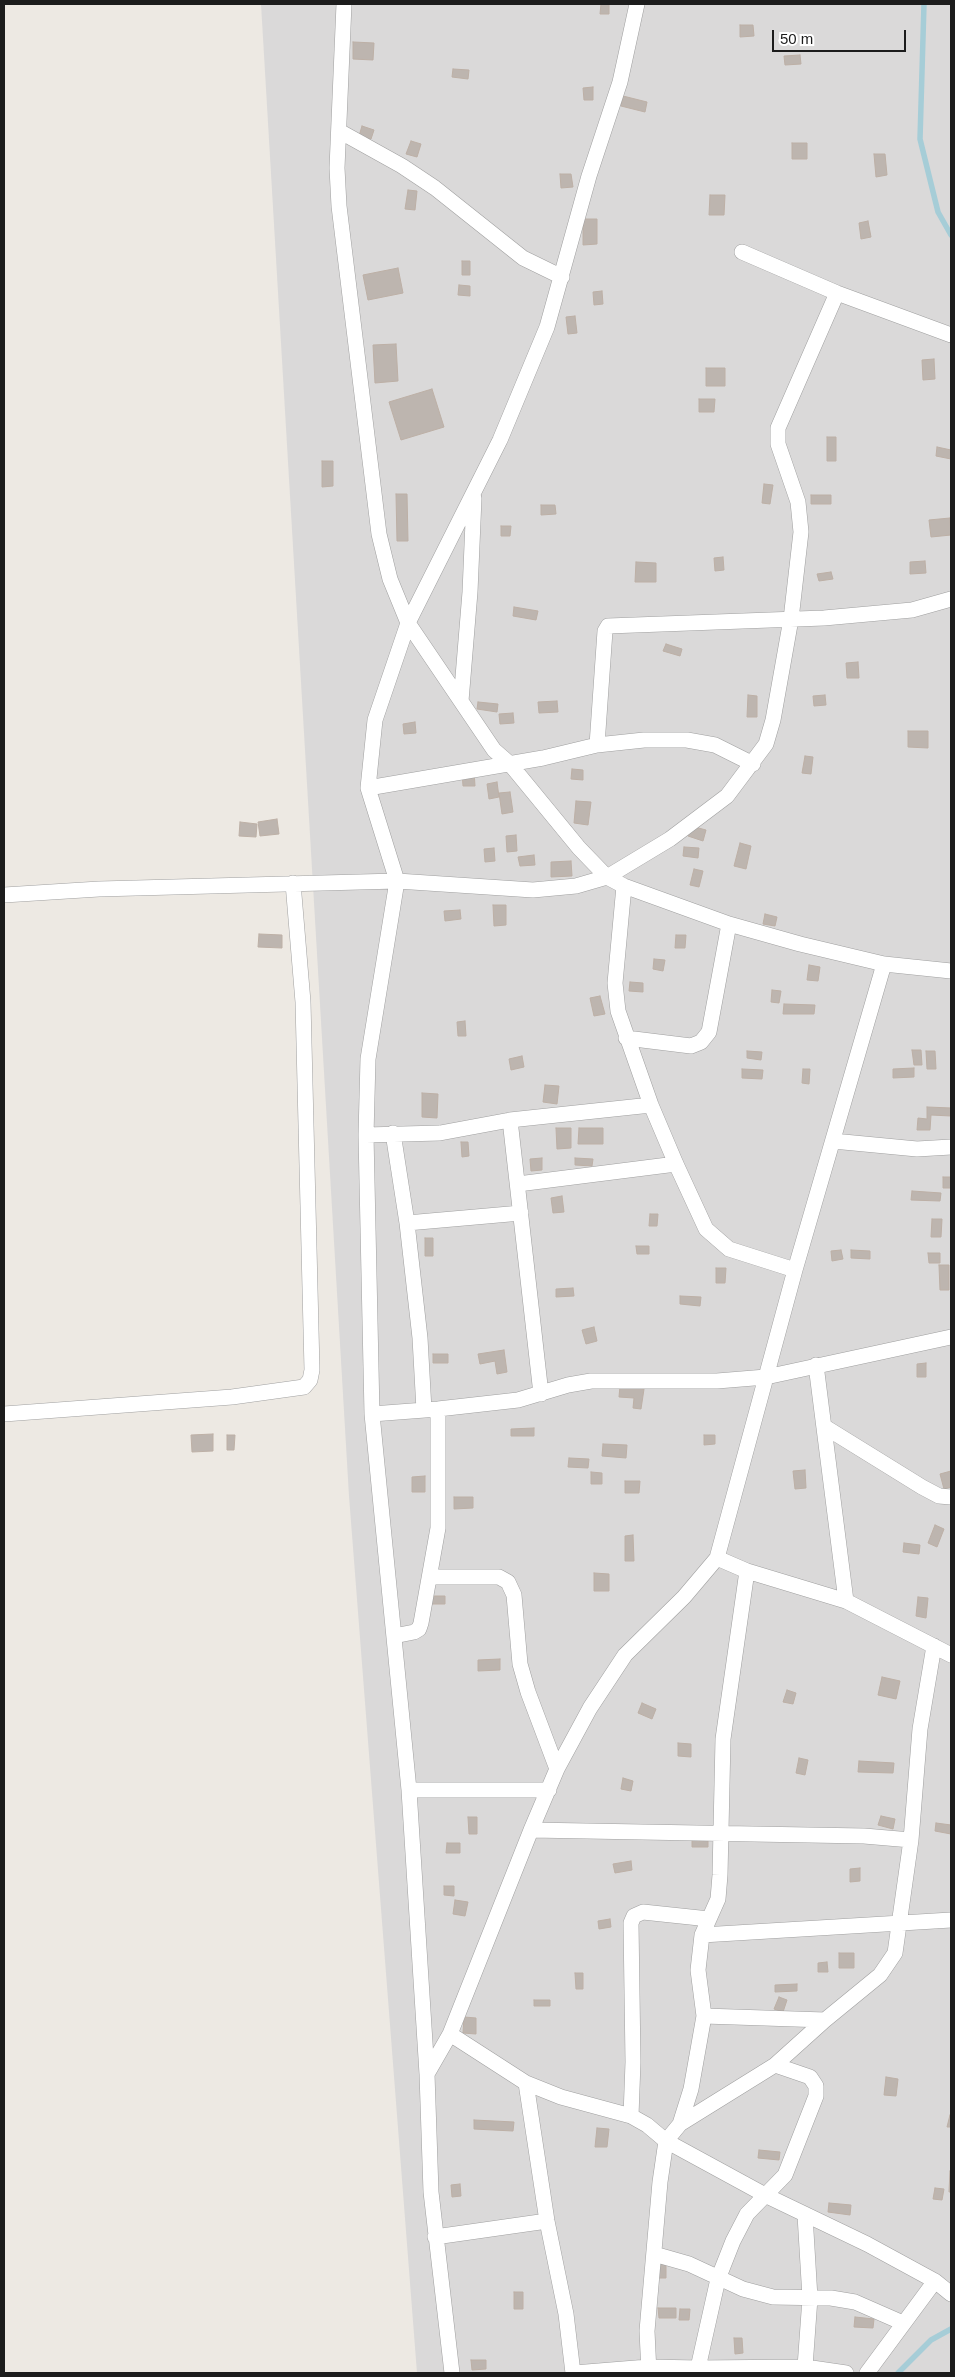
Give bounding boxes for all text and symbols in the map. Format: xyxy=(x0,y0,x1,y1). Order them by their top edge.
scale bar xyxy=(775,20,909,52)
text: 50 m xyxy=(780,30,813,47)

